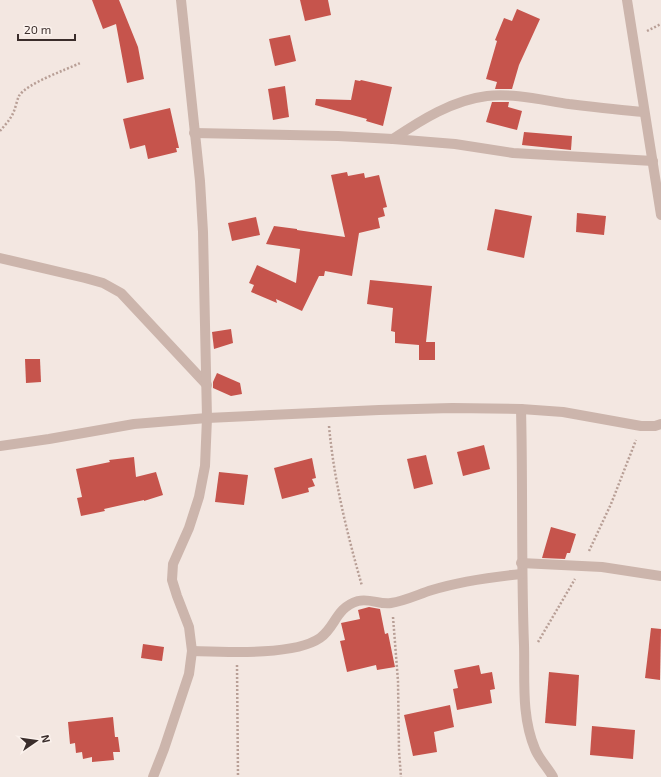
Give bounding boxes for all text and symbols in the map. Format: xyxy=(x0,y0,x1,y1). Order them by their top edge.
scale bar xyxy=(18,16,75,42)
text: 20 m xyxy=(24,22,51,36)
north arrow xyxy=(16,721,56,761)
text: N xyxy=(39,733,53,744)

